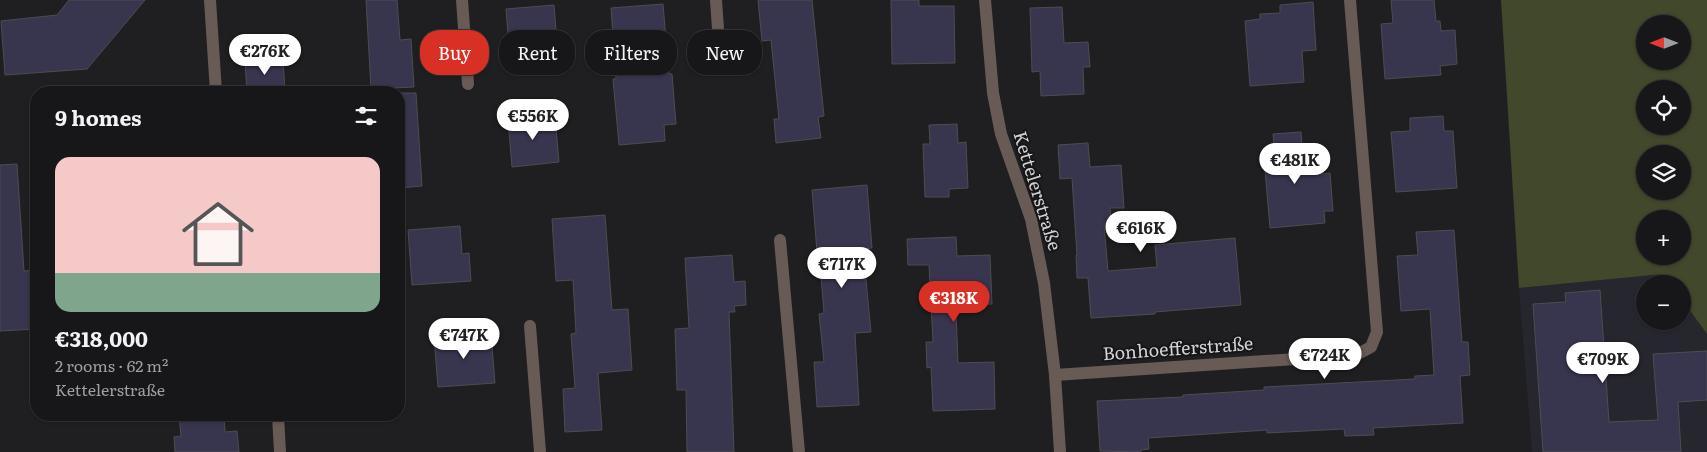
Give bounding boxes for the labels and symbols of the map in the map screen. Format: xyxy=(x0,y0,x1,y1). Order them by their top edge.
north arrow xyxy=(1636,15,1691,70)
pin: €276K xyxy=(230,34,300,76)
pin: €556K xyxy=(498,98,568,141)
street label: Kettelerstraße xyxy=(1007,127,1069,254)
pin: €481K xyxy=(1260,142,1330,185)
pin: €616K xyxy=(1106,210,1176,253)
pin: €717K xyxy=(807,246,877,289)
pin: €318K xyxy=(919,280,989,323)
pin: €747K xyxy=(429,318,499,360)
street label: Bonhoefferstraße xyxy=(1102,329,1254,366)
pin: €724K xyxy=(1290,338,1360,380)
pin: €709K xyxy=(1568,342,1638,384)

